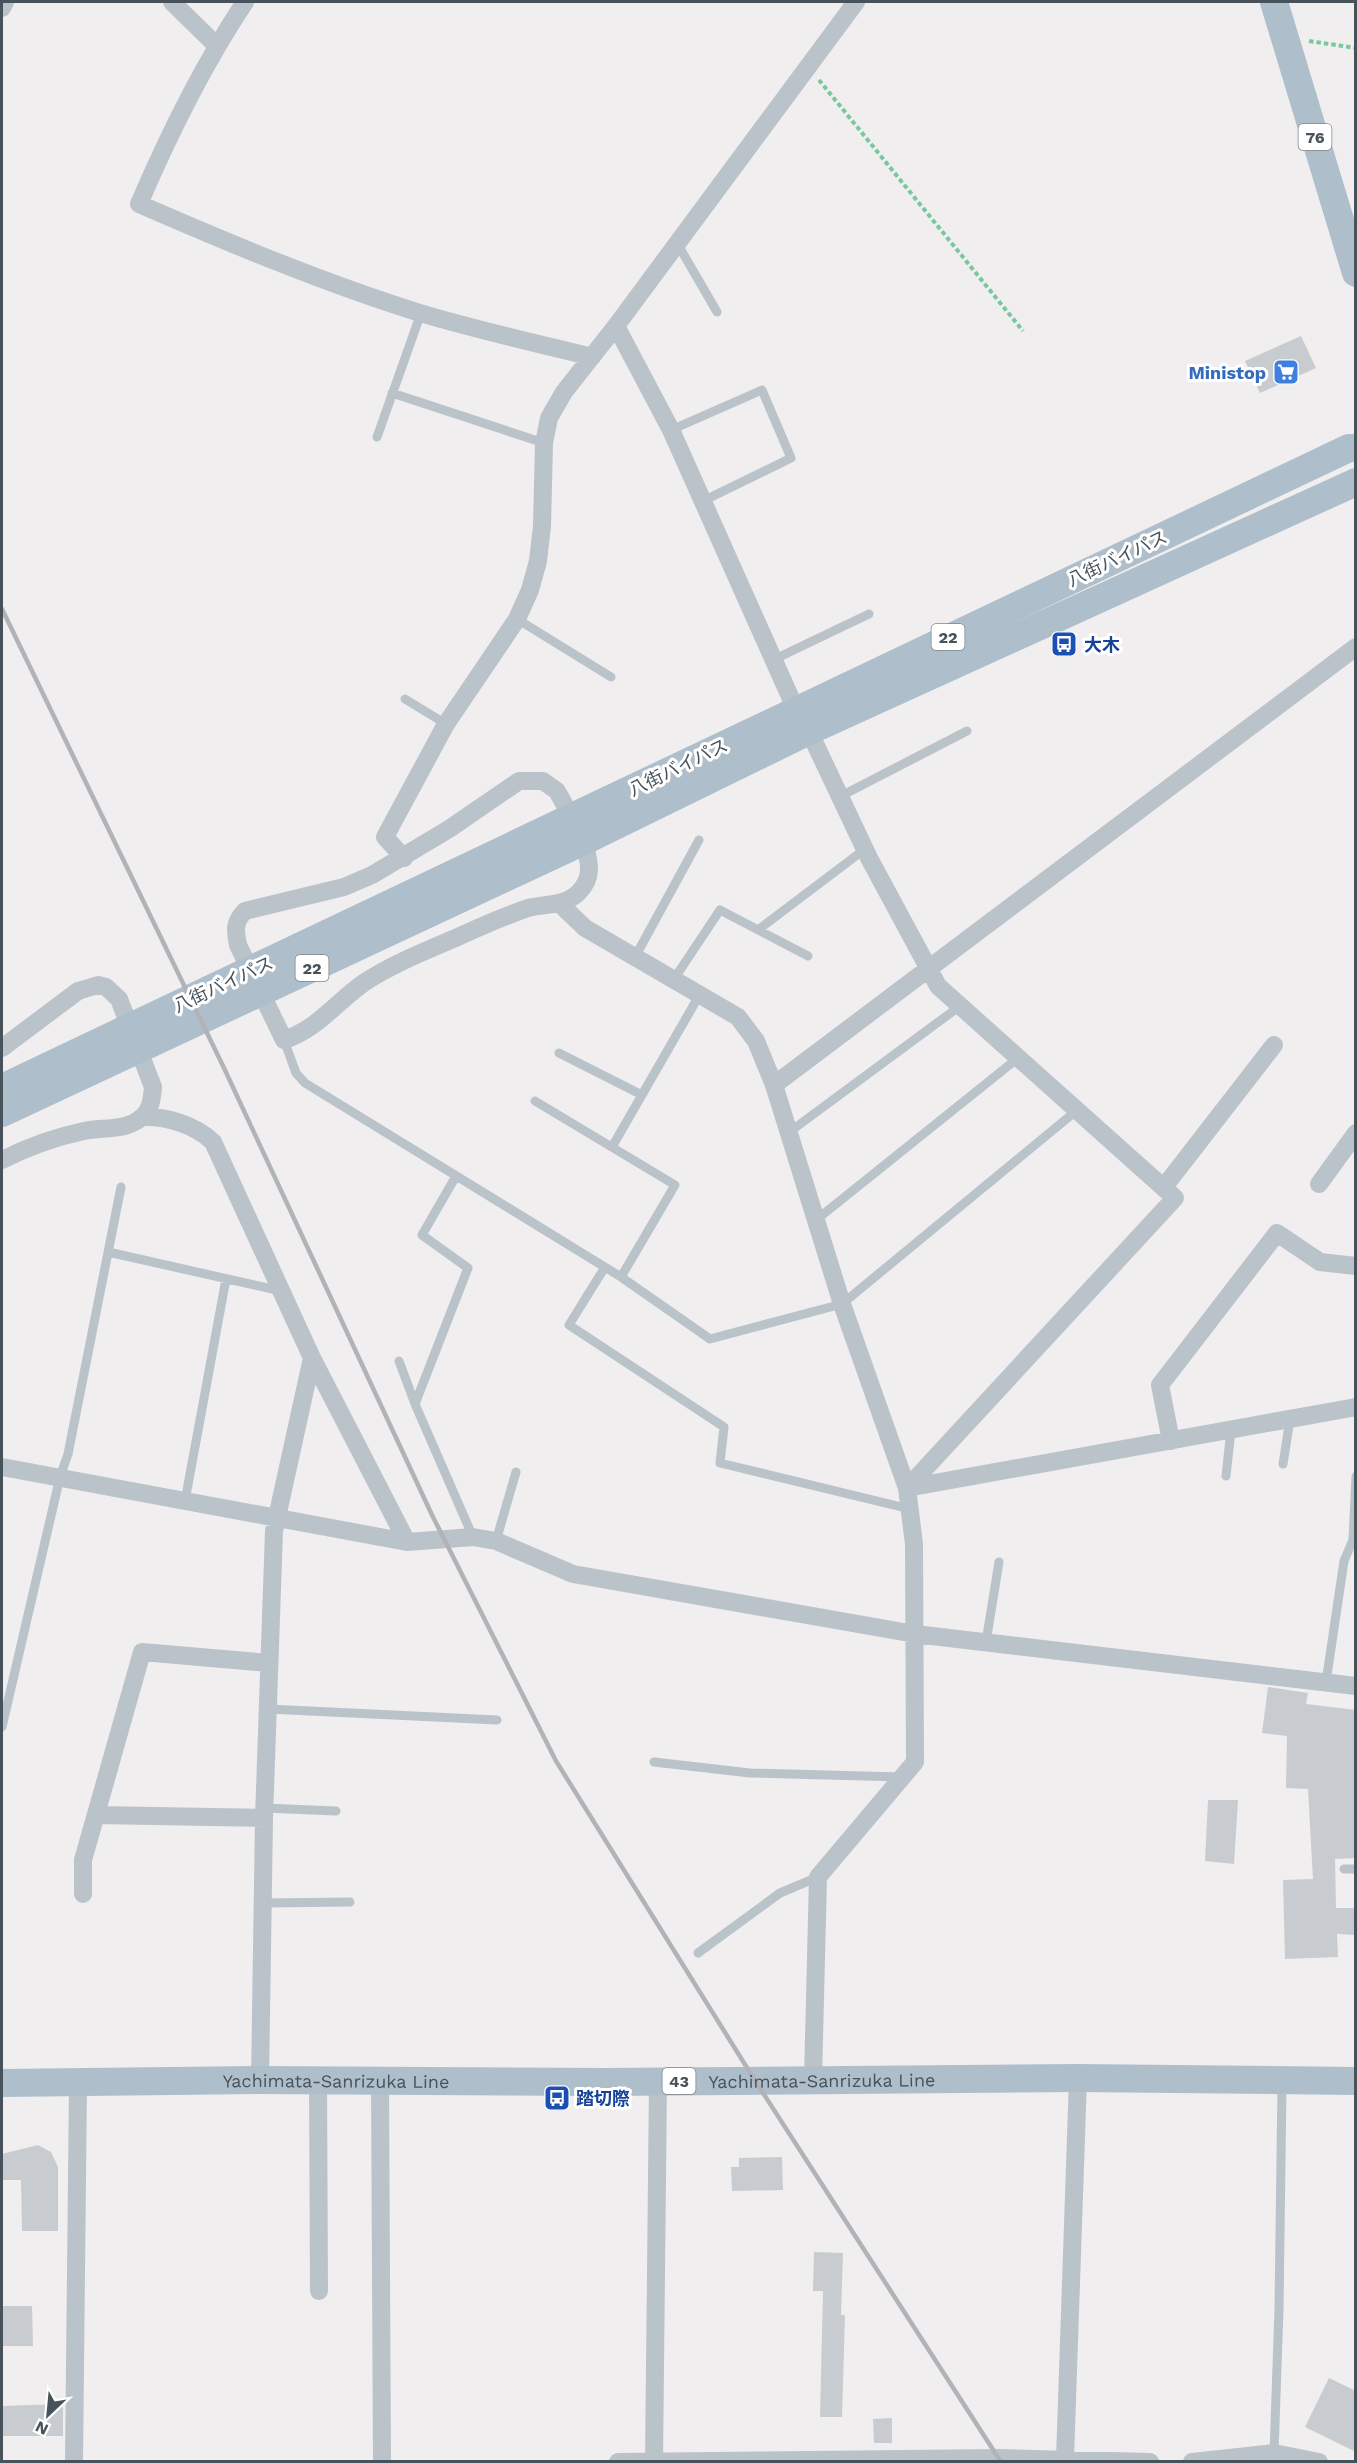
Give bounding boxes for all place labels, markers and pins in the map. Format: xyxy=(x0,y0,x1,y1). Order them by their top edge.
supermarket icon: Ministop xyxy=(1271,357,1301,387)
place label: Ministop xyxy=(1188,362,1266,383)
bus stop icon: 大木 xyxy=(1049,629,1079,659)
place label: 大木 xyxy=(1084,634,1120,655)
bus stop icon: 踏切際 xyxy=(542,2083,572,2113)
place label: 踏切際 xyxy=(576,2088,630,2109)

